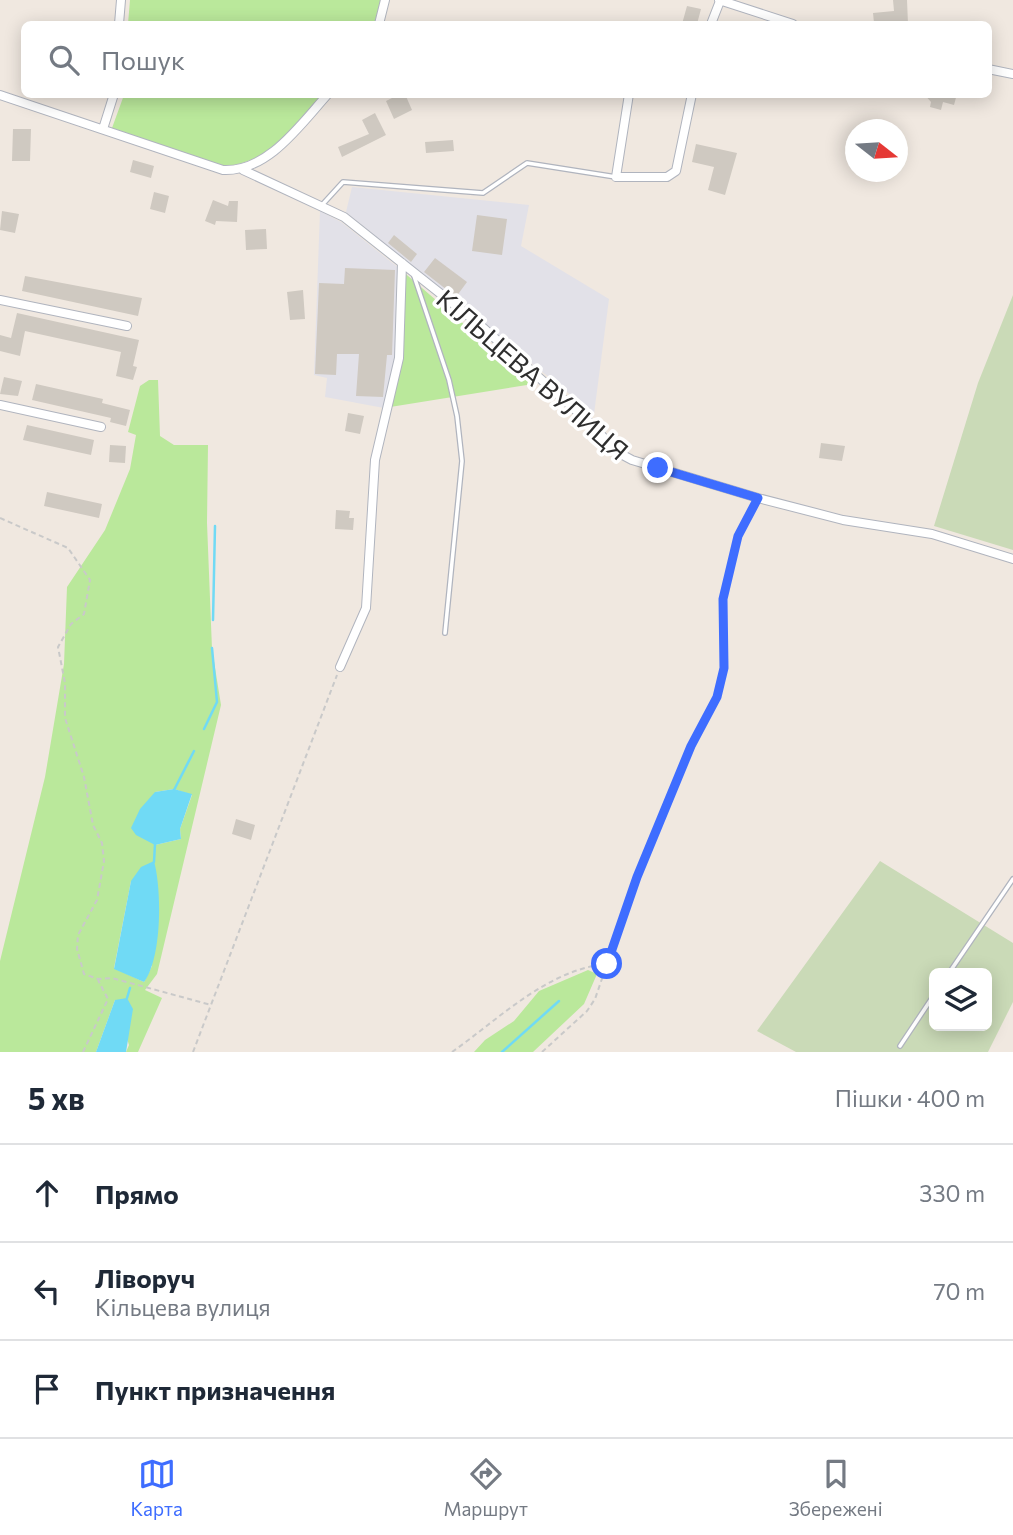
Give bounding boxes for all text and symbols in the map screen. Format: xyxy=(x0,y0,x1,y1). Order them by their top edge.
search box xyxy=(21,21,992,98)
icon: search xyxy=(45,41,83,79)
text: Пошук xyxy=(101,44,185,75)
north arrow xyxy=(845,119,908,182)
street label: КІЛЬЦЕВА ВУЛИЦЯ xyxy=(431,282,635,466)
route end xyxy=(642,452,673,483)
route start xyxy=(591,948,622,979)
map controls xyxy=(929,968,992,1031)
button: layers xyxy=(929,968,992,1031)
text: 5 хв xyxy=(28,1079,85,1116)
text: Пішки · 400 m xyxy=(835,1084,985,1112)
icon: ahead xyxy=(28,1174,66,1212)
text: Прямо xyxy=(95,1178,179,1209)
text: 330 m xyxy=(919,1179,985,1207)
text: Ліворуч xyxy=(95,1262,195,1293)
icon: left xyxy=(28,1272,66,1310)
text: 70 m xyxy=(933,1277,985,1305)
text: Кільцева вулиця xyxy=(95,1293,271,1321)
icon: arrive xyxy=(28,1370,66,1408)
text: Пункт призначення xyxy=(95,1374,335,1405)
tab: Карта xyxy=(130,1455,183,1520)
tab: Маршрут xyxy=(444,1455,528,1520)
tab: Збережені xyxy=(789,1455,883,1520)

